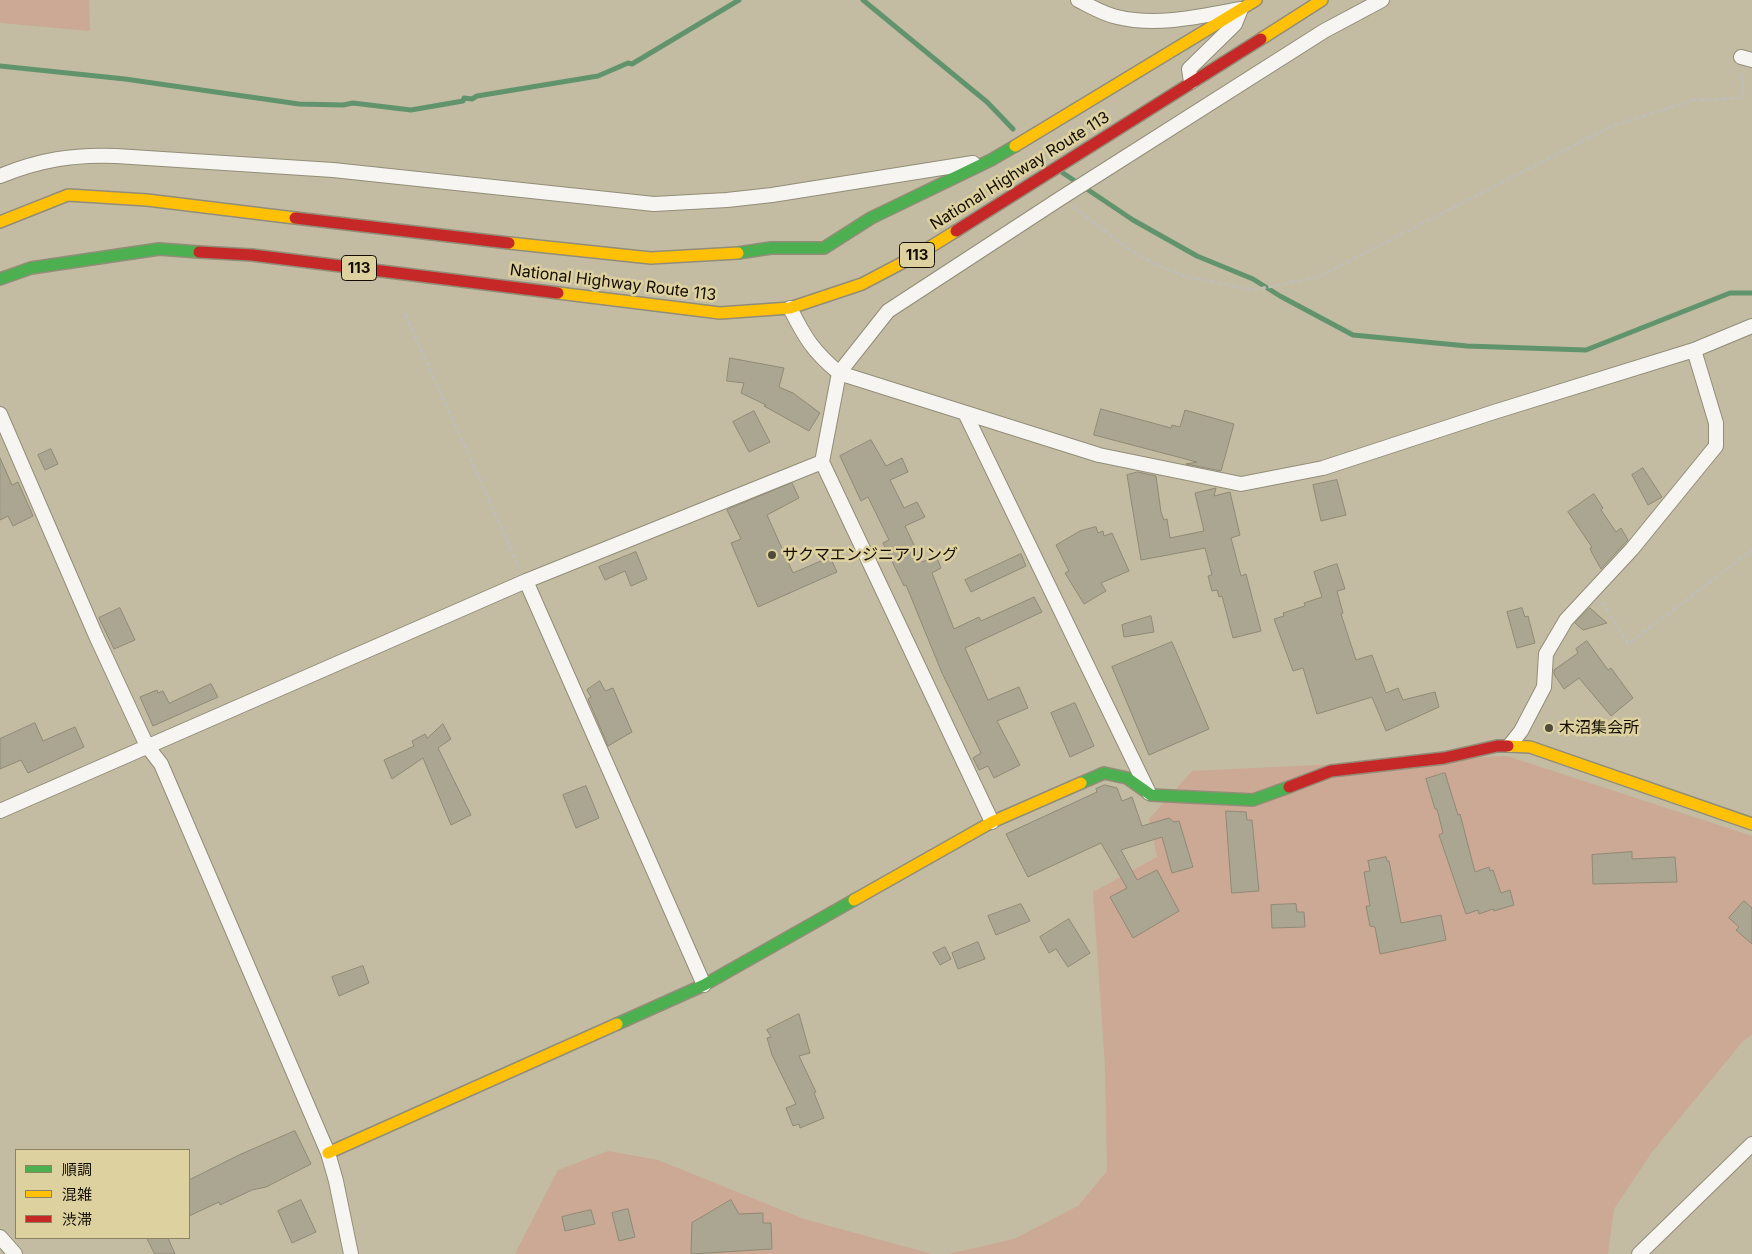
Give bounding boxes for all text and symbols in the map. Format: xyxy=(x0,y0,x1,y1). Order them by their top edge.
street label: National Highway Route 113 xyxy=(927,108,1113,234)
road number: 113 xyxy=(900,242,934,268)
road number: 113 xyxy=(342,256,376,280)
street label: National Highway Route 113 xyxy=(509,261,717,305)
place label: サクマエンジニアリング xyxy=(782,545,958,565)
marker: サクマエンジニアリング xyxy=(766,549,778,561)
place label: 木沼集会所 xyxy=(1559,718,1639,738)
marker: 木沼集会所 xyxy=(1543,722,1555,734)
legend xyxy=(15,1149,190,1239)
text: 順調 xyxy=(62,1160,92,1179)
text: 混雑 xyxy=(62,1185,92,1204)
text: 渋滞 xyxy=(62,1210,92,1229)

